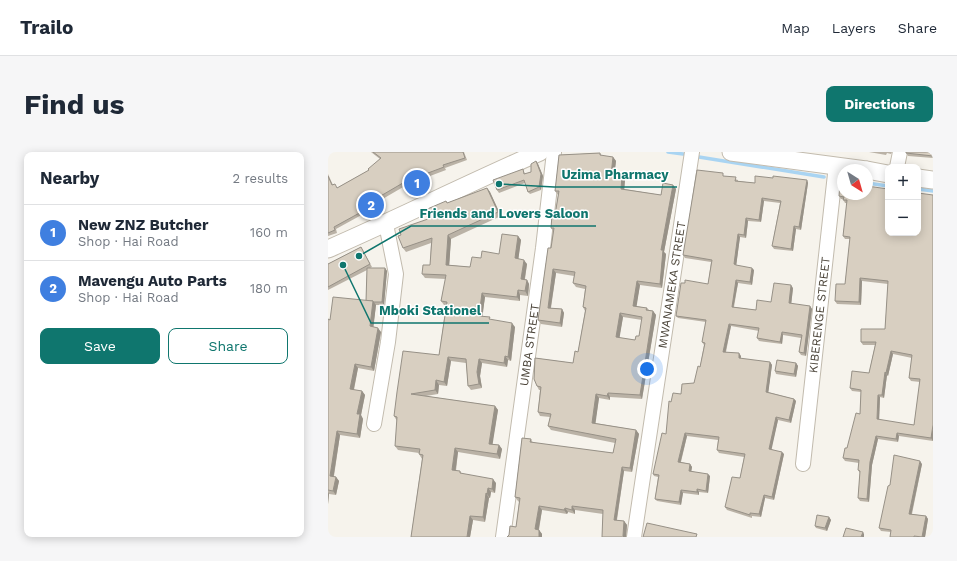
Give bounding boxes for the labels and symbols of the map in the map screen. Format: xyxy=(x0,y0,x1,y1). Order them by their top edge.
callout: Uzima Pharmacy xyxy=(554,162,677,187)
north arrow xyxy=(837,164,873,200)
text: Uzima Pharmacy xyxy=(561,167,669,182)
pin: 1 xyxy=(404,168,430,198)
pin: 2 xyxy=(358,190,384,220)
callout: Friends and Lovers Saloon xyxy=(411,201,596,226)
text: Friends and Lovers Saloon xyxy=(420,206,588,221)
street label: MWANAMEKA STREET xyxy=(655,220,688,349)
street label: KIBERENGE STREET xyxy=(806,256,833,374)
callout: Mboki Stationel xyxy=(371,298,489,323)
text: Mboki Stationel xyxy=(379,303,482,318)
street label: UMBA STREET xyxy=(517,303,542,387)
your location xyxy=(637,359,657,379)

